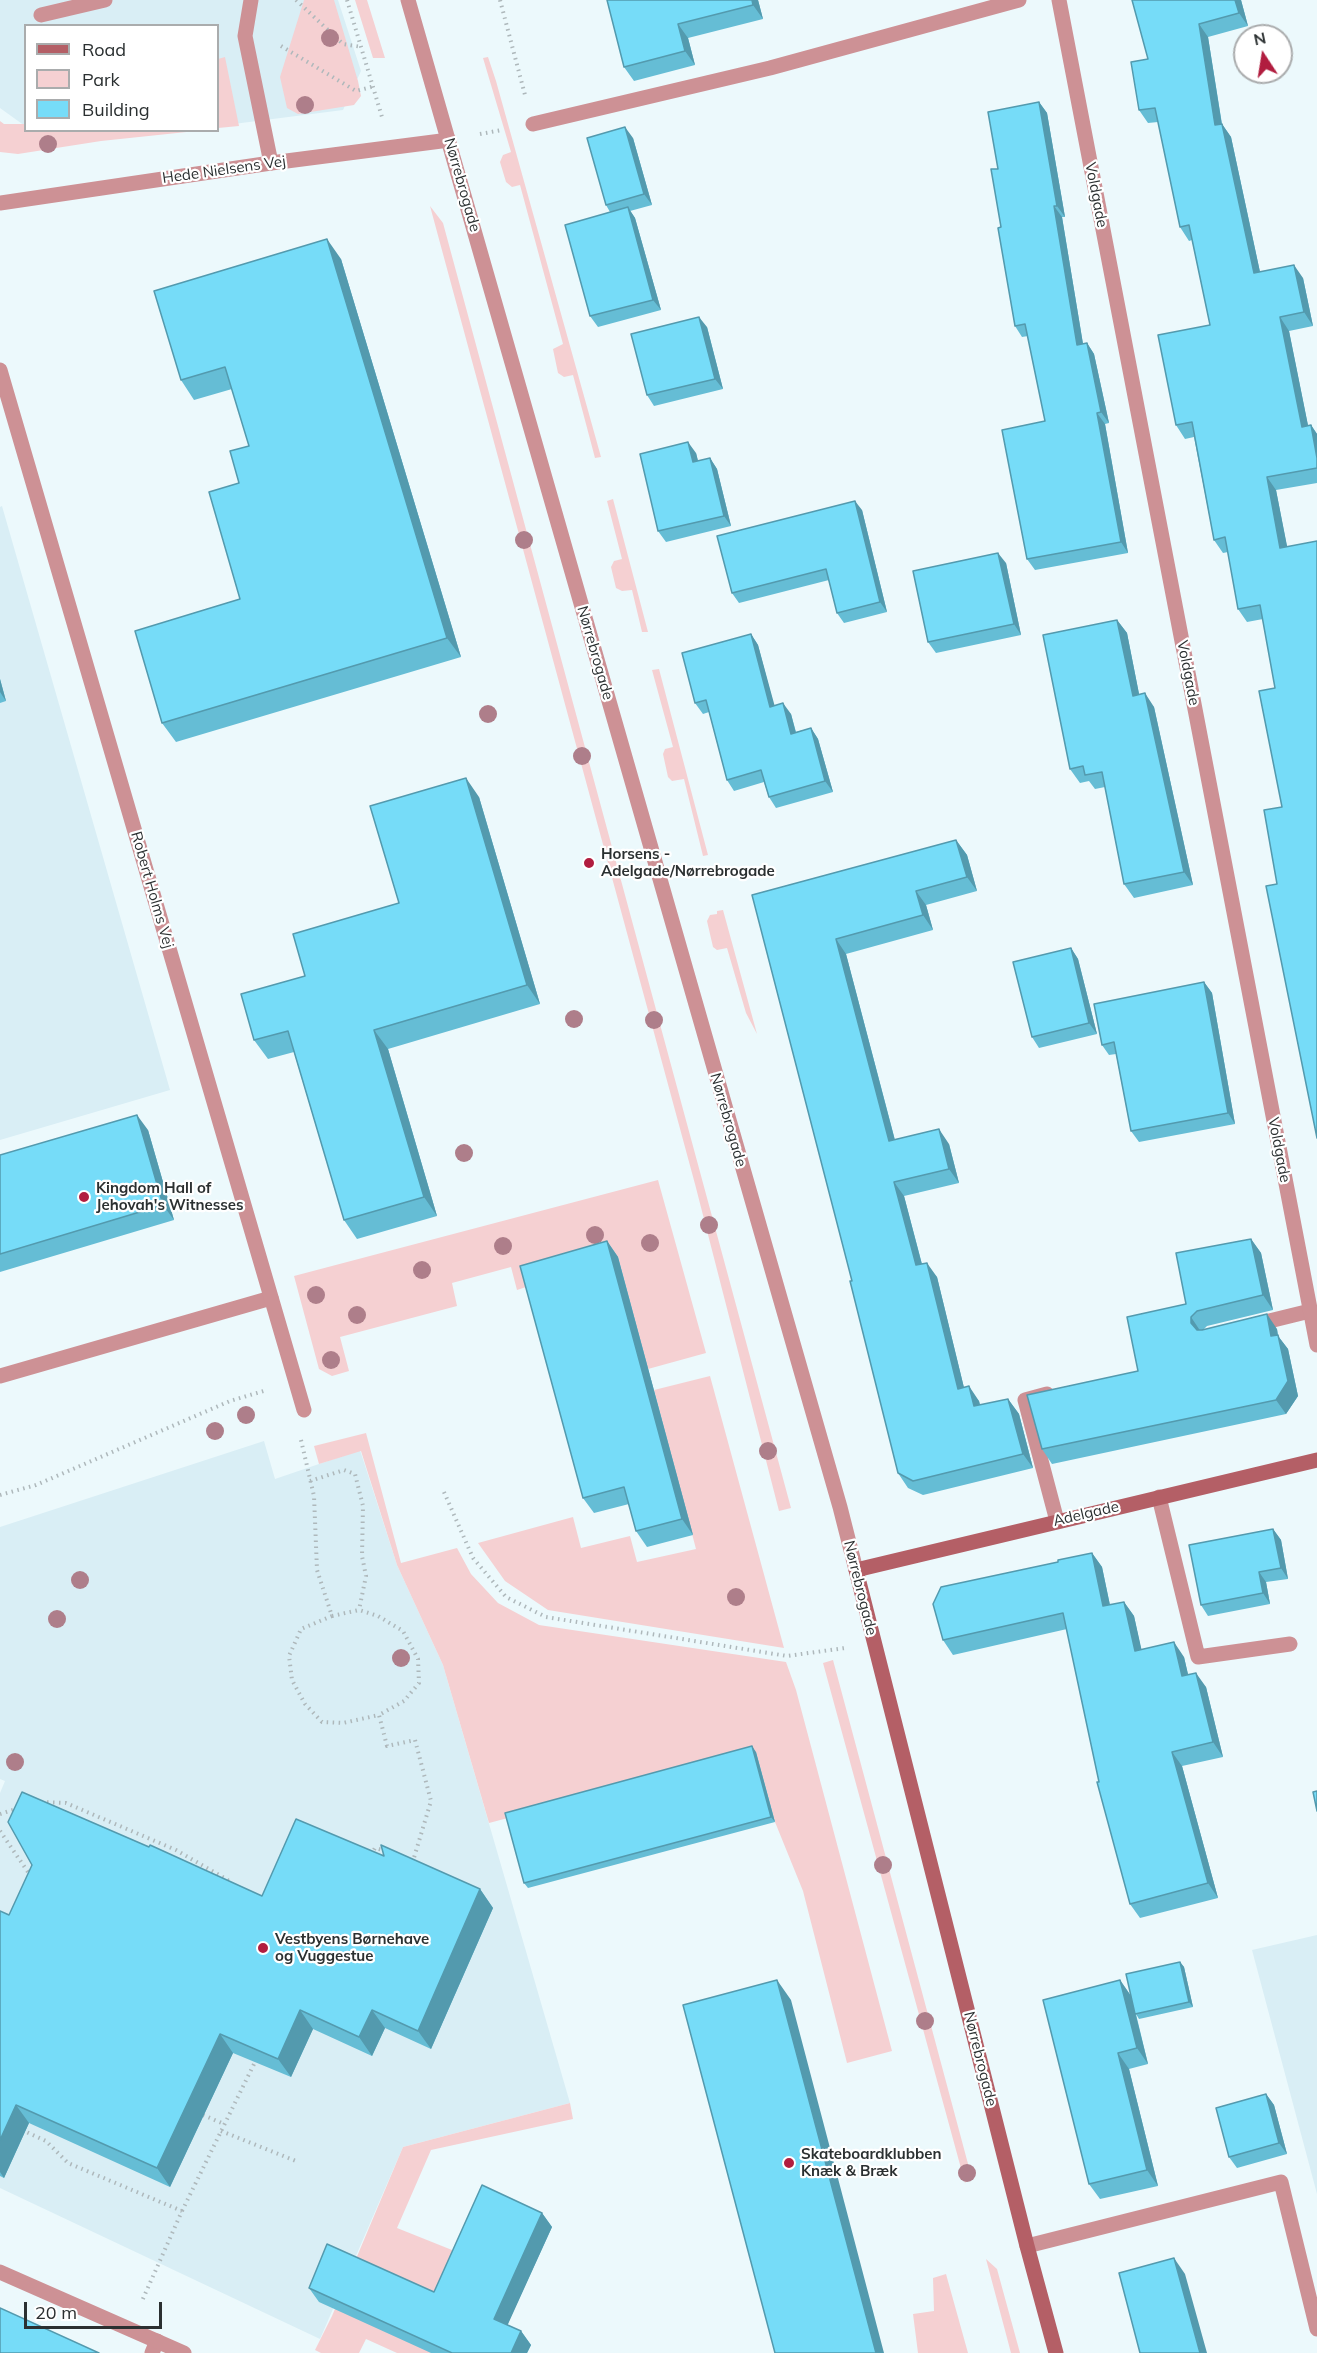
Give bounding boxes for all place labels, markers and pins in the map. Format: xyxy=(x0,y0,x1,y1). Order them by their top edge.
place label: Horsens - Adelgade/Nørrebrogade xyxy=(601,845,775,880)
marker: Horsens - Adelgade/Nørrebrogade xyxy=(582,856,596,870)
place label: Kingdom Hall of Jehovah's Witnesses xyxy=(96,1179,243,1214)
marker: Kingdom Hall of Jehovah's Witnesses xyxy=(77,1190,91,1204)
place label: Vestbyens Børnehave og Vuggestue xyxy=(275,1930,429,1965)
marker: Vestbyens Børnehave og Vuggestue xyxy=(256,1941,270,1955)
place label: Skateboardklubben Knæk & Bræk xyxy=(801,2145,942,2180)
marker: Skateboardklubben Knæk & Bræk xyxy=(782,2156,796,2170)

